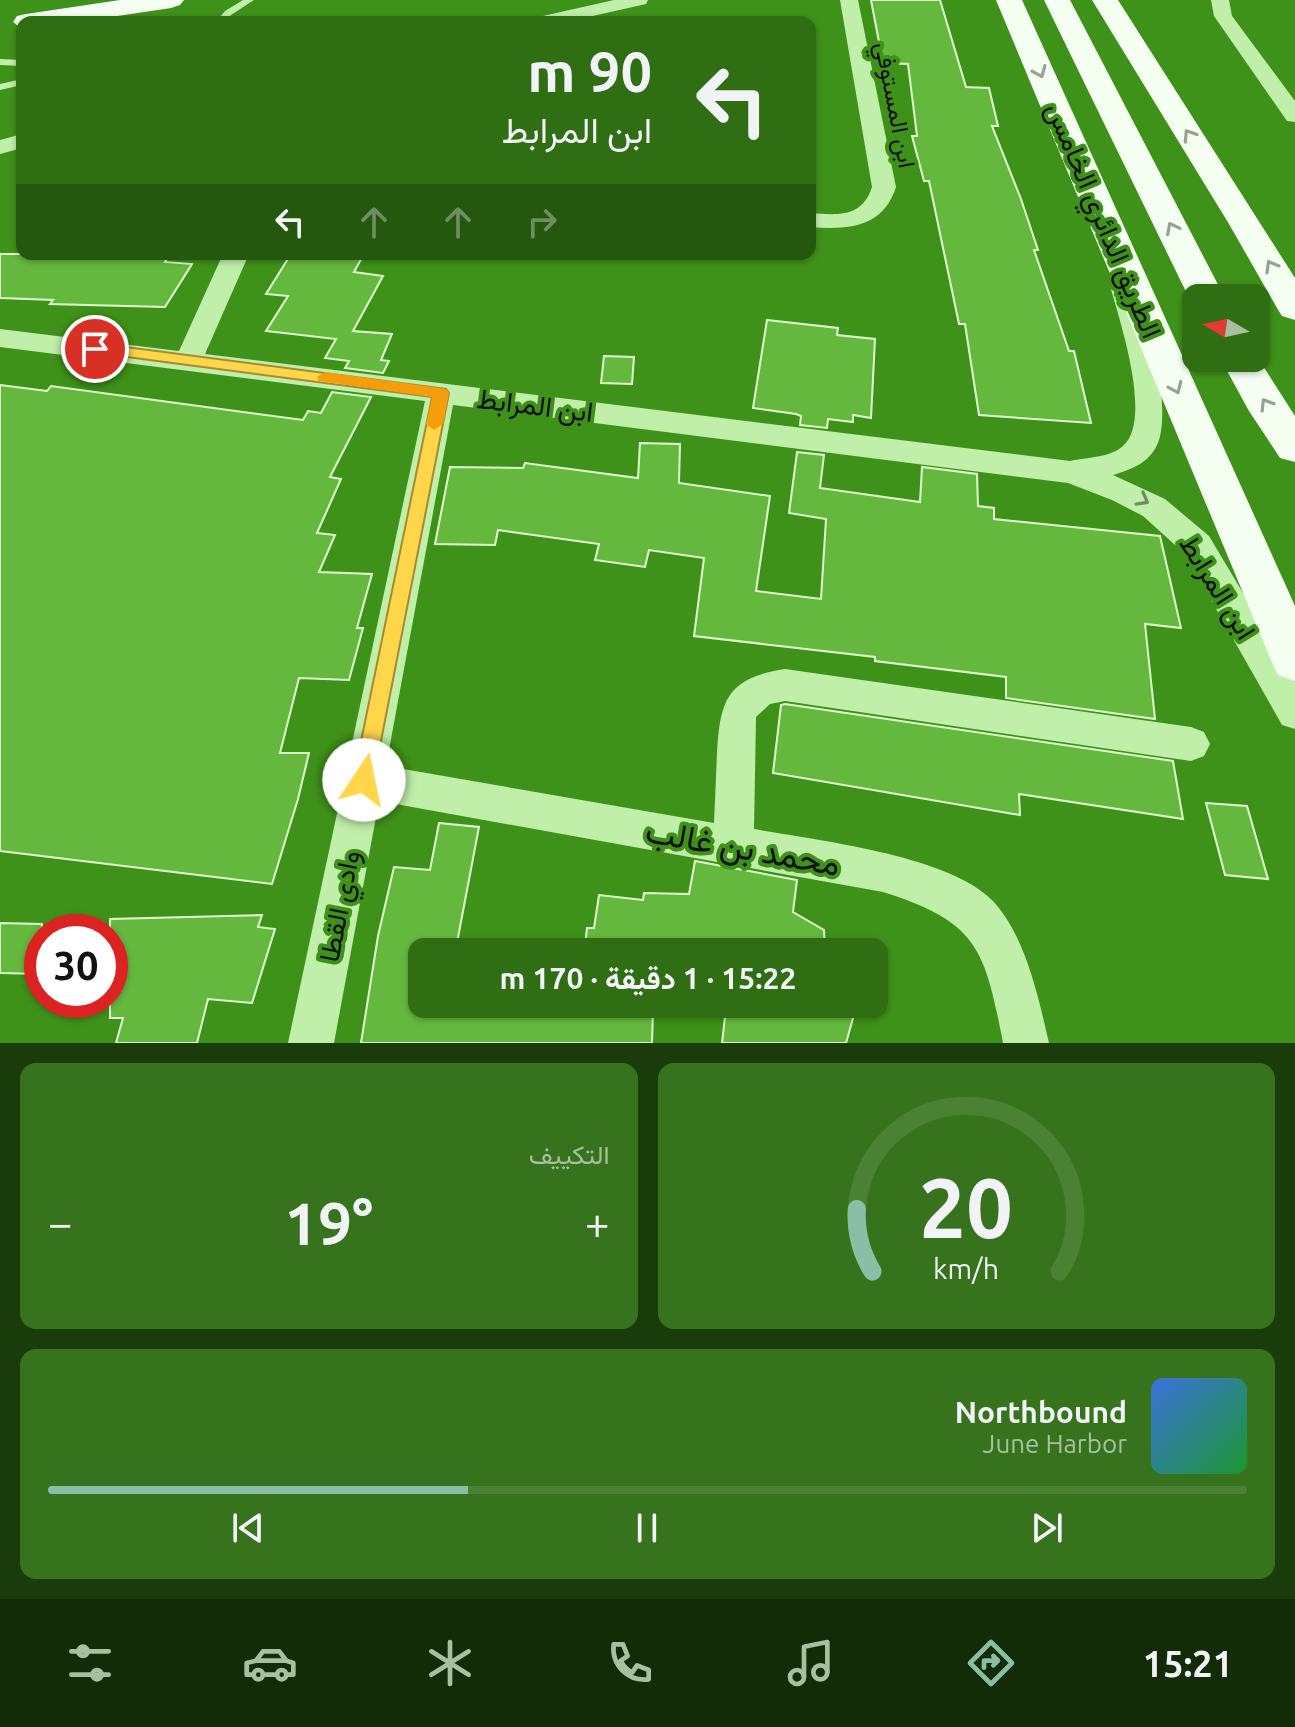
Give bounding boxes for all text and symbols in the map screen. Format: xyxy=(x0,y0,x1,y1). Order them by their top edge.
text: 90 m xyxy=(527,40,652,103)
street label: ابن المستوفي xyxy=(864,40,921,171)
icon: left xyxy=(680,48,784,152)
one-way arrow xyxy=(1031,64,1047,78)
street label: الطريق الدائري الخامس xyxy=(1033,97,1168,345)
text: ابن المرابط xyxy=(502,109,652,150)
one-way arrow xyxy=(1183,129,1198,144)
icon: left xyxy=(268,200,312,244)
icon: ahead xyxy=(352,200,396,244)
icon: ahead xyxy=(436,200,480,244)
icon: right xyxy=(520,200,564,244)
one-way arrow xyxy=(1166,222,1182,237)
one-way arrow xyxy=(1265,260,1281,275)
north arrow xyxy=(1182,284,1270,372)
map controls xyxy=(1182,284,1270,372)
pin xyxy=(61,315,129,383)
icon: arrive xyxy=(73,327,117,371)
one-way arrow xyxy=(1167,379,1183,394)
street label: ابن المرابط xyxy=(475,382,595,430)
one-way arrow xyxy=(1260,398,1275,412)
one-way arrow xyxy=(1134,490,1148,506)
street label: ابن المرابط xyxy=(1172,529,1263,646)
position arrow xyxy=(322,738,406,822)
street label: محمد بن غالب xyxy=(642,810,843,885)
street label: وادي القطا xyxy=(312,847,372,966)
speed limit sign: 30 xyxy=(24,914,128,1018)
text: 15:22 · 1 دقيقة · 170 m xyxy=(500,961,796,995)
text: التكييف xyxy=(529,1140,610,1169)
text: 20 xyxy=(919,1160,1013,1254)
text: 19° xyxy=(284,1189,373,1256)
text: − xyxy=(48,1198,73,1247)
text: + xyxy=(585,1198,610,1247)
text: km/h xyxy=(933,1252,999,1284)
text: Northbound xyxy=(955,1395,1127,1429)
text: June Harbor xyxy=(983,1429,1127,1458)
icon: previous xyxy=(226,1506,270,1550)
icon: pause xyxy=(625,1506,669,1550)
icon: next xyxy=(1025,1506,1069,1550)
icon: filters xyxy=(62,1635,118,1691)
icon: car xyxy=(242,1635,298,1691)
icon: climate xyxy=(422,1635,478,1691)
icon: phone xyxy=(602,1635,658,1691)
icon: music xyxy=(783,1635,839,1691)
icon: directions xyxy=(963,1635,1019,1691)
text: 15:21 xyxy=(1143,1643,1233,1684)

